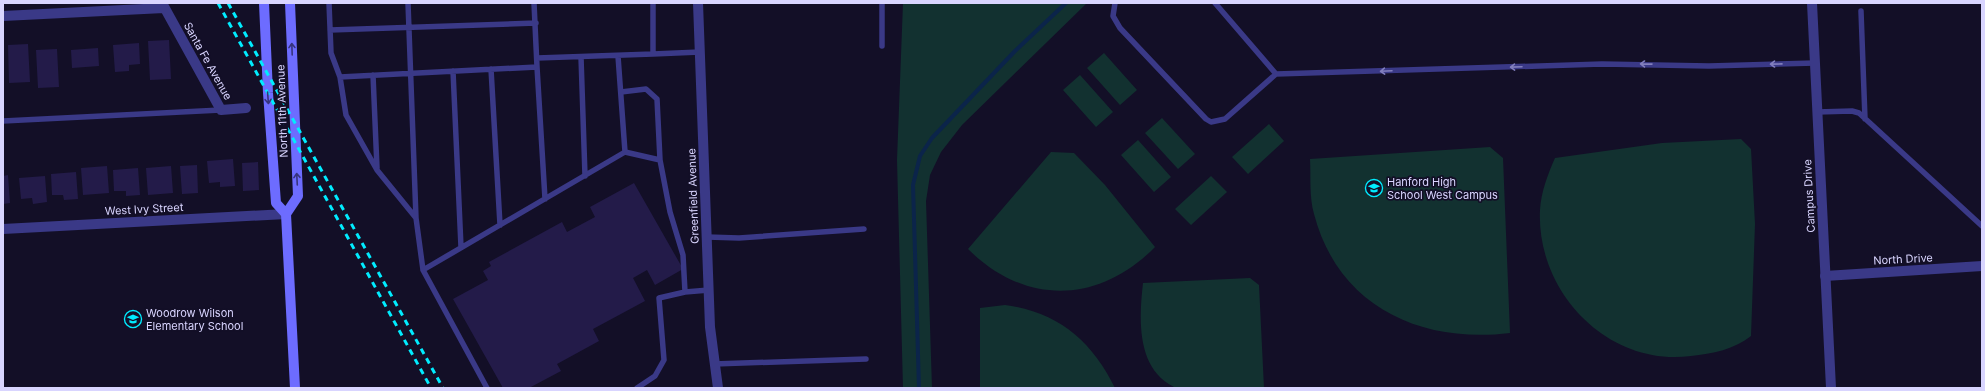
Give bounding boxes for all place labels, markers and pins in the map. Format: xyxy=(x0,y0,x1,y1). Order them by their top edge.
place label: Hanford High School West Campus xyxy=(1387,175,1498,202)
school or university icon: Hanford High School West Campus xyxy=(1364,178,1384,198)
place label: Woodrow Wilson Elementary School xyxy=(146,306,243,333)
school or university icon: Woodrow Wilson Elementary School xyxy=(123,309,143,329)

